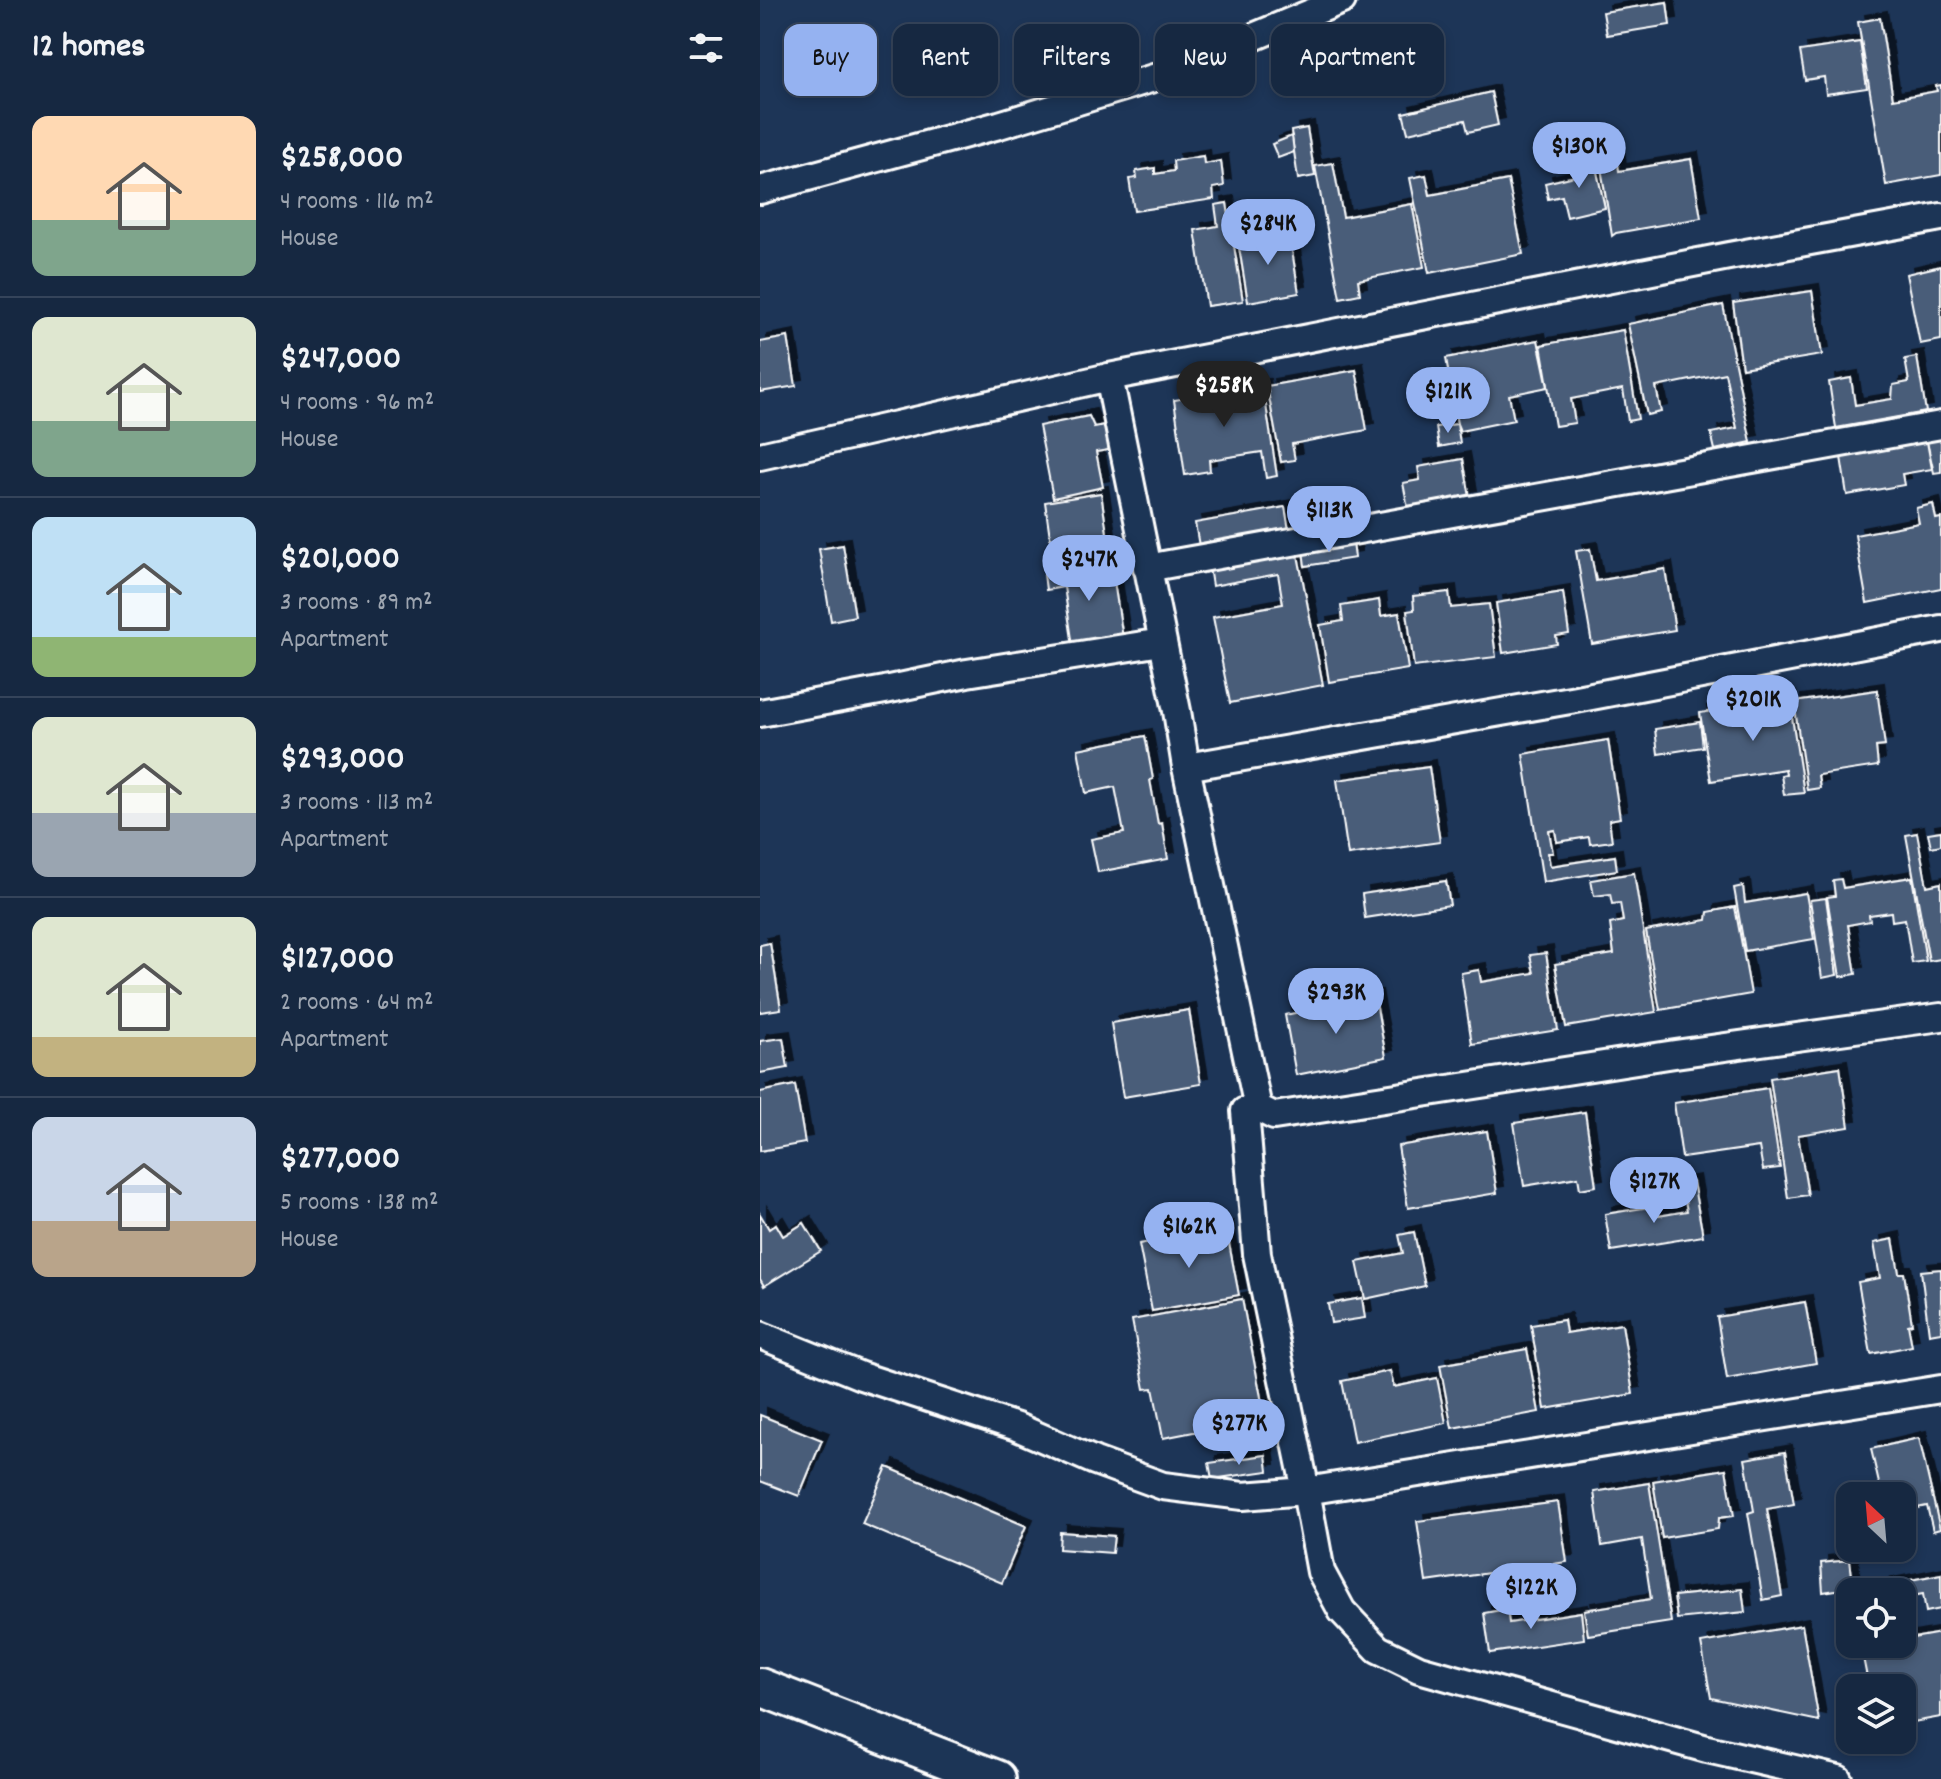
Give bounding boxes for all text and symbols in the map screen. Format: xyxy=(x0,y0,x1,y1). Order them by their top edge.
text: 12 homes xyxy=(32,24,145,73)
chip: Buy xyxy=(784,24,877,96)
chip: Rent xyxy=(893,24,998,96)
chip: Filters xyxy=(1014,24,1139,96)
chip: New xyxy=(1155,24,1255,96)
chip: Apartment xyxy=(1271,24,1444,96)
icon: filters xyxy=(684,26,728,70)
pin: $130K xyxy=(1523,122,1635,190)
text: $130K xyxy=(1551,129,1607,166)
text: $258,000 xyxy=(280,135,404,184)
icon: home xyxy=(96,148,192,244)
text: 4 rooms · 116 m² xyxy=(280,184,434,221)
pin: $284K xyxy=(1212,199,1324,267)
text: $284K xyxy=(1239,206,1297,243)
text: House xyxy=(280,221,338,258)
text: $247,000 xyxy=(280,336,401,385)
icon: home xyxy=(96,349,192,445)
pin: $258K xyxy=(1168,361,1280,429)
pin: $121K xyxy=(1392,367,1504,435)
text: $258K xyxy=(1194,368,1254,405)
text: $121K xyxy=(1424,374,1472,411)
text: 4 rooms · 96 m² xyxy=(280,385,434,422)
text: House xyxy=(280,422,338,459)
pin: $113K xyxy=(1273,486,1385,554)
text: $113K xyxy=(1305,493,1353,530)
pin: $247K xyxy=(1033,535,1145,603)
text: $201,000 xyxy=(280,536,400,585)
text: $247K xyxy=(1060,542,1118,579)
icon: home xyxy=(96,549,192,645)
text: 3 rooms · 89 m² xyxy=(280,585,433,622)
text: Apartment xyxy=(280,622,389,659)
pin: $201K xyxy=(1697,675,1809,743)
text: $201K xyxy=(1725,682,1781,719)
text: $293,000 xyxy=(280,736,405,785)
icon: home xyxy=(96,749,192,845)
text: 3 rooms · 113 m² xyxy=(280,785,433,822)
text: Apartment xyxy=(280,822,389,859)
text: $127,000 xyxy=(280,936,395,985)
icon: home xyxy=(96,949,192,1045)
pin: $293K xyxy=(1280,968,1392,1036)
text: $293K xyxy=(1306,975,1366,1012)
text: 2 rooms · 64 m² xyxy=(280,985,434,1022)
text: Apartment xyxy=(280,1022,389,1059)
text: $277,000 xyxy=(280,1136,400,1185)
icon: home xyxy=(96,1149,192,1245)
pin: $127K xyxy=(1598,1157,1710,1225)
text: $127K xyxy=(1628,1164,1680,1201)
text: 5 rooms · 138 m² xyxy=(280,1185,438,1222)
pin: $162K xyxy=(1133,1202,1245,1270)
text: $162K xyxy=(1162,1209,1217,1246)
text: House xyxy=(280,1222,338,1259)
pin: $277K xyxy=(1183,1399,1295,1467)
text: $277K xyxy=(1211,1406,1267,1443)
north arrow xyxy=(1836,1482,1916,1562)
map controls xyxy=(1836,1482,1916,1754)
pin: $122K xyxy=(1475,1563,1587,1631)
text: $122K xyxy=(1504,1570,1558,1607)
button: locate xyxy=(1836,1578,1916,1658)
button: layers xyxy=(1836,1674,1916,1754)

